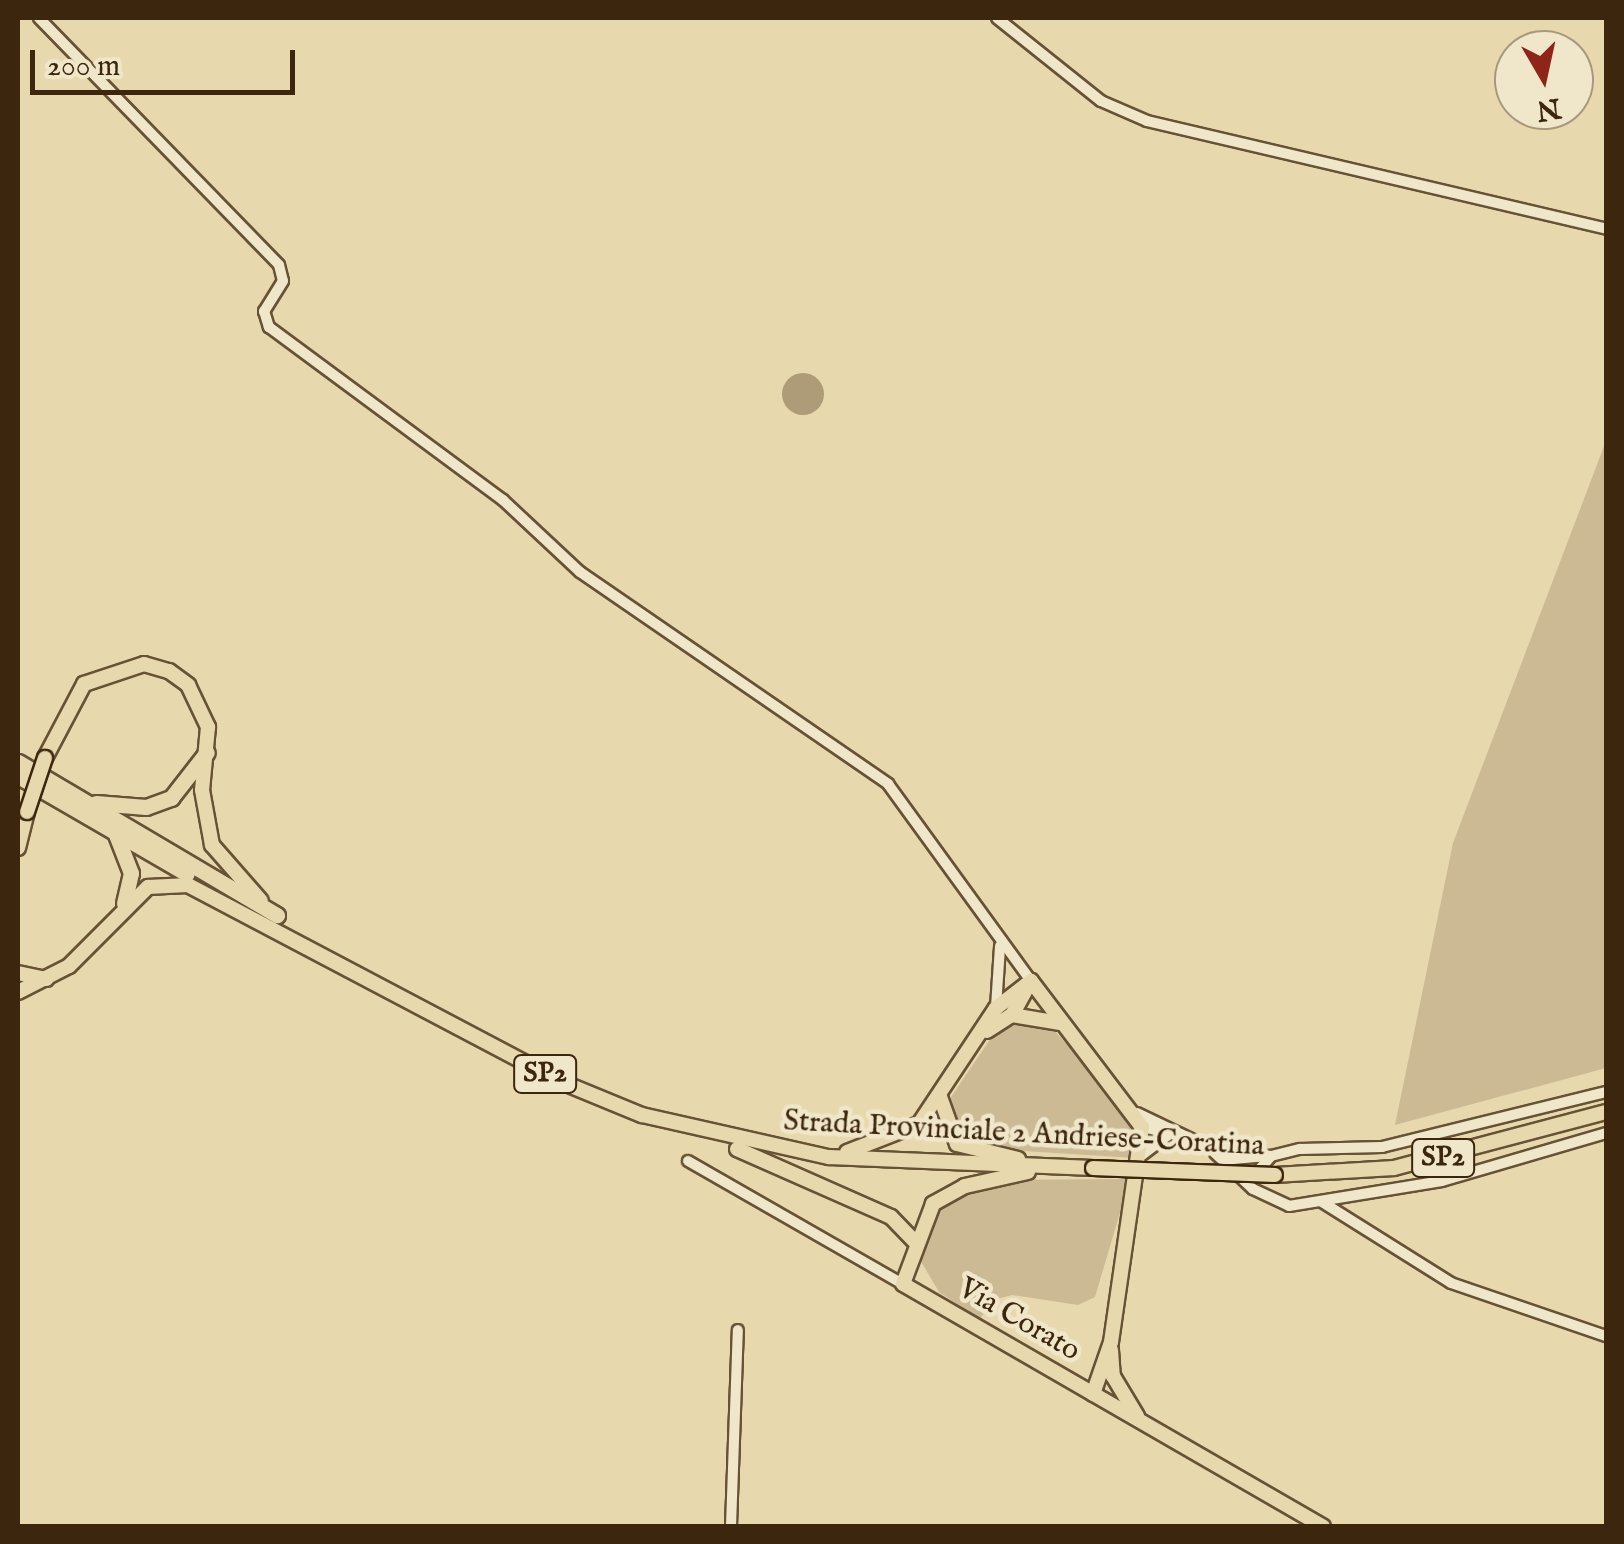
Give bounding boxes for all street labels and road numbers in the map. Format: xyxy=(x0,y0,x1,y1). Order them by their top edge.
road number: SP2 xyxy=(512,1051,578,1097)
street label: Strada Provinciale 2 Andriese-Coratina xyxy=(783,1103,1265,1165)
road number: SP2 xyxy=(1410,1135,1476,1181)
street label: Via Corato xyxy=(952,1271,1086,1369)

